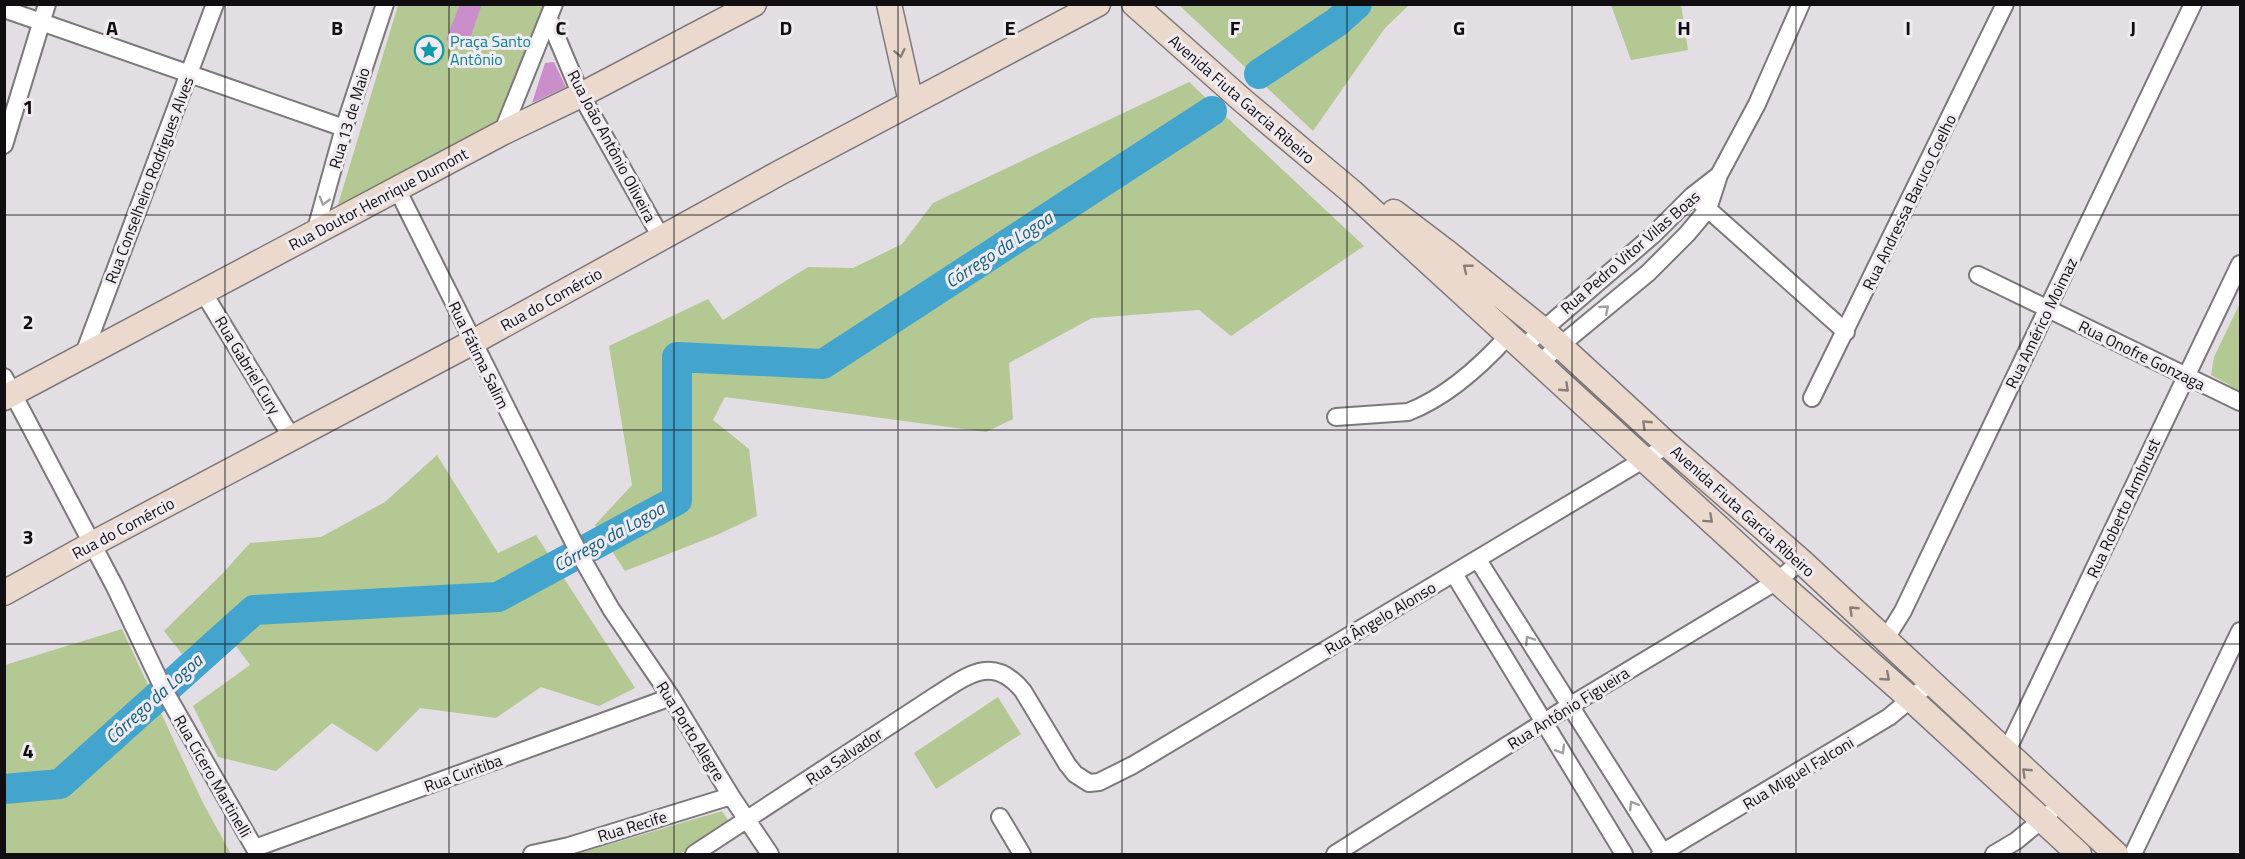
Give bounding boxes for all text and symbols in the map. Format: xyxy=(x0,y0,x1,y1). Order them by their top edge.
text: A xyxy=(106,12,118,43)
text: B xyxy=(331,12,343,43)
text: C xyxy=(556,12,567,43)
text: D xyxy=(780,12,792,43)
text: E xyxy=(1004,12,1016,43)
text: F xyxy=(1230,12,1241,43)
text: G xyxy=(1453,12,1465,43)
text: H xyxy=(1677,12,1691,43)
text: I xyxy=(1905,12,1911,43)
text: J xyxy=(2130,12,2136,43)
place label: Praça Santo Antônio xyxy=(450,29,531,71)
street label: Avenida Fiuta Garcia Ribeiro xyxy=(1164,29,1320,169)
place icon: Praça Santo Antônio xyxy=(413,34,445,66)
one-way arrow xyxy=(893,48,906,58)
street label: Rua 13 de Maio xyxy=(322,64,376,172)
street label: Rua João Antônio Oliveira xyxy=(562,66,662,226)
street label: Rua Conselheiro Rodrigues Alves xyxy=(98,73,200,287)
text: 1 xyxy=(22,91,34,122)
street label: Rua Andressa Baruco Coelho xyxy=(1856,110,1962,294)
street label: Rua Doutor Henrique Dumont xyxy=(284,141,472,257)
street label: Rua Pedro Vitor Vilas Boas xyxy=(1555,184,1705,320)
one-way arrow xyxy=(319,195,331,205)
water label: Córrego da Logoa xyxy=(940,204,1059,294)
street label: Rua Américo Moimaz xyxy=(1999,254,2083,392)
street label: Rua do Comércio xyxy=(496,261,606,337)
one-way arrow xyxy=(1463,264,1474,275)
street label: Rua Fátima Salim xyxy=(443,297,515,413)
one-way arrow xyxy=(1598,305,1609,316)
text: 2 xyxy=(22,306,34,337)
street label: Rua Gabriel Cury xyxy=(209,311,287,419)
street label: Rua Onofre Gonzaga xyxy=(2075,314,2209,396)
one-way arrow xyxy=(1559,381,1569,392)
one-way arrow xyxy=(1642,420,1653,431)
street label: Rua Roberto Armbrust xyxy=(2080,434,2166,582)
street label: Avenida Fiuta Garcia Ribeiro xyxy=(1665,440,1821,582)
street label: Rua do Comércio xyxy=(67,491,179,565)
water label: Córrego da Logoa xyxy=(548,494,670,578)
one-way arrow xyxy=(1703,512,1713,523)
text: 3 xyxy=(22,521,34,552)
street label: Rua Ângelo Alonso xyxy=(1320,575,1440,661)
one-way arrow xyxy=(1849,607,1860,618)
one-way arrow xyxy=(1525,636,1537,646)
water label: Córrego da Logoa xyxy=(99,647,209,750)
street label: Rua Antônio Figueira xyxy=(1502,661,1634,755)
one-way arrow xyxy=(1879,670,1890,681)
street label: Rua Porto Alegre xyxy=(651,676,731,786)
street label: Rua Cícero Martinelli xyxy=(168,710,258,842)
street label: Rua Salvador xyxy=(801,721,888,791)
street label: Rua Miguel Falconi xyxy=(1738,730,1858,816)
text: 4 xyxy=(22,735,34,766)
one-way arrow xyxy=(1554,744,1566,754)
street label: Rua Curitiba xyxy=(421,748,505,798)
one-way arrow xyxy=(2023,768,2033,779)
one-way arrow xyxy=(1629,801,1641,811)
street label: Rua Recife xyxy=(594,804,670,848)

